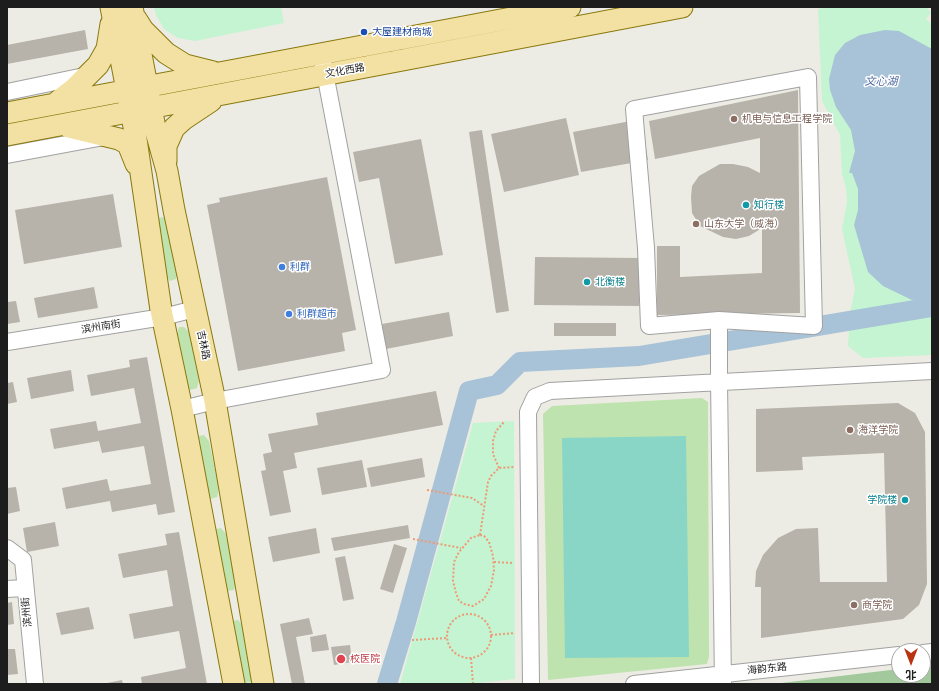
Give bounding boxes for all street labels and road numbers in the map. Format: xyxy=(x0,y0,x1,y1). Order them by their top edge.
street label: 文化西路 xyxy=(324,62,366,80)
street label: 滨州南街 xyxy=(80,318,122,336)
street label: 吉林路 xyxy=(194,329,212,361)
street label: 滨州街 xyxy=(19,596,35,628)
street label: 海韵东路 xyxy=(746,661,788,677)

